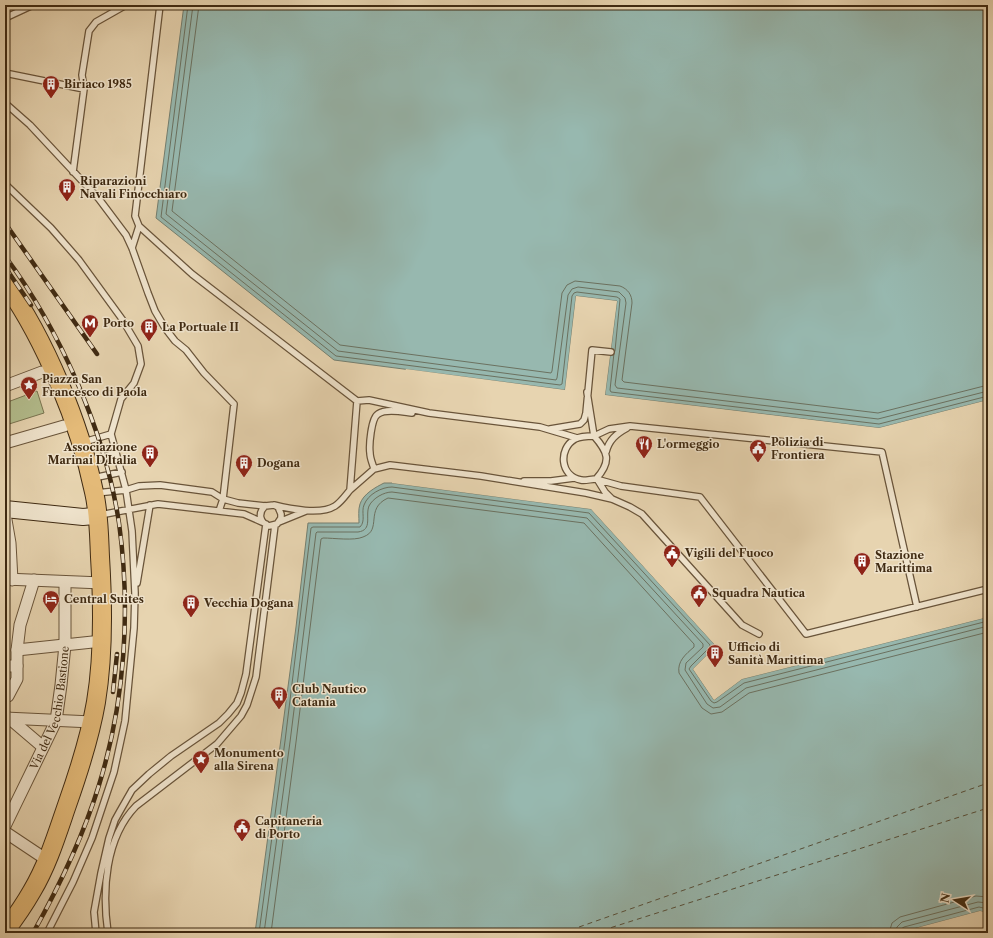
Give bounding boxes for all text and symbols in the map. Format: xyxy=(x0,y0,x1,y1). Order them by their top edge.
building icon: Biriaco 1985 xyxy=(41,74,61,99)
place label: Biriaco 1985 xyxy=(64,77,132,91)
place label: Riparazioni Navali Finocchiaro xyxy=(80,174,187,201)
building icon: Riparazioni Navali Finocchiaro xyxy=(57,177,77,202)
metro station icon: Porto xyxy=(80,313,100,338)
place label: Porto xyxy=(103,316,134,330)
building icon: La Portuale II xyxy=(139,317,159,342)
place label: La Portuale II xyxy=(162,320,239,334)
place label: Piazza San Francesco di Paola xyxy=(42,372,148,399)
place icon: Piazza San Francesco di Paola xyxy=(19,375,39,400)
restaurant icon: L'ormeggio xyxy=(634,434,654,459)
place label: Polizia di Frontiera xyxy=(771,435,825,462)
place label: L'ormeggio xyxy=(657,437,719,451)
public building icon: Polizia di Frontiera xyxy=(748,438,768,463)
place label: Associazione Marinai D'Italia xyxy=(48,440,138,467)
building icon: Associazione Marinai D'Italia xyxy=(140,443,160,468)
building icon: Dogana xyxy=(234,453,254,478)
place label: Dogana xyxy=(257,456,301,470)
public building icon: Vigili del Fuoco xyxy=(662,543,682,568)
place label: Vigili del Fuoco xyxy=(684,546,773,560)
place label: Stazione Marittima xyxy=(875,548,933,575)
building icon: Stazione Marittima xyxy=(852,551,872,576)
public building icon: Squadra Nautica xyxy=(689,583,709,608)
place label: Squadra Nautica xyxy=(712,586,806,600)
hotel icon: Central Suites xyxy=(41,589,61,614)
place label: Central Suites xyxy=(64,592,144,606)
building icon: Vecchia Dogana xyxy=(181,593,201,618)
place label: Vecchia Dogana xyxy=(203,596,294,610)
place label: Ufficio di Sanità Marittima xyxy=(728,640,824,667)
building icon: Ufficio di Sanità Marittima xyxy=(705,643,725,668)
street label: Via del Vecchio Bastione xyxy=(26,645,72,773)
place label: Club Nautico Catania xyxy=(292,682,366,709)
building icon: Club Nautico Catania xyxy=(269,685,289,710)
place label: Monumento alla Sirena xyxy=(214,746,284,773)
place icon: Monumento alla Sirena xyxy=(191,749,211,774)
place label: Capitaneria di Porto xyxy=(255,814,323,841)
public building icon: Capitaneria di Porto xyxy=(232,817,252,842)
north arrow xyxy=(935,880,975,920)
text: N xyxy=(937,891,953,904)

